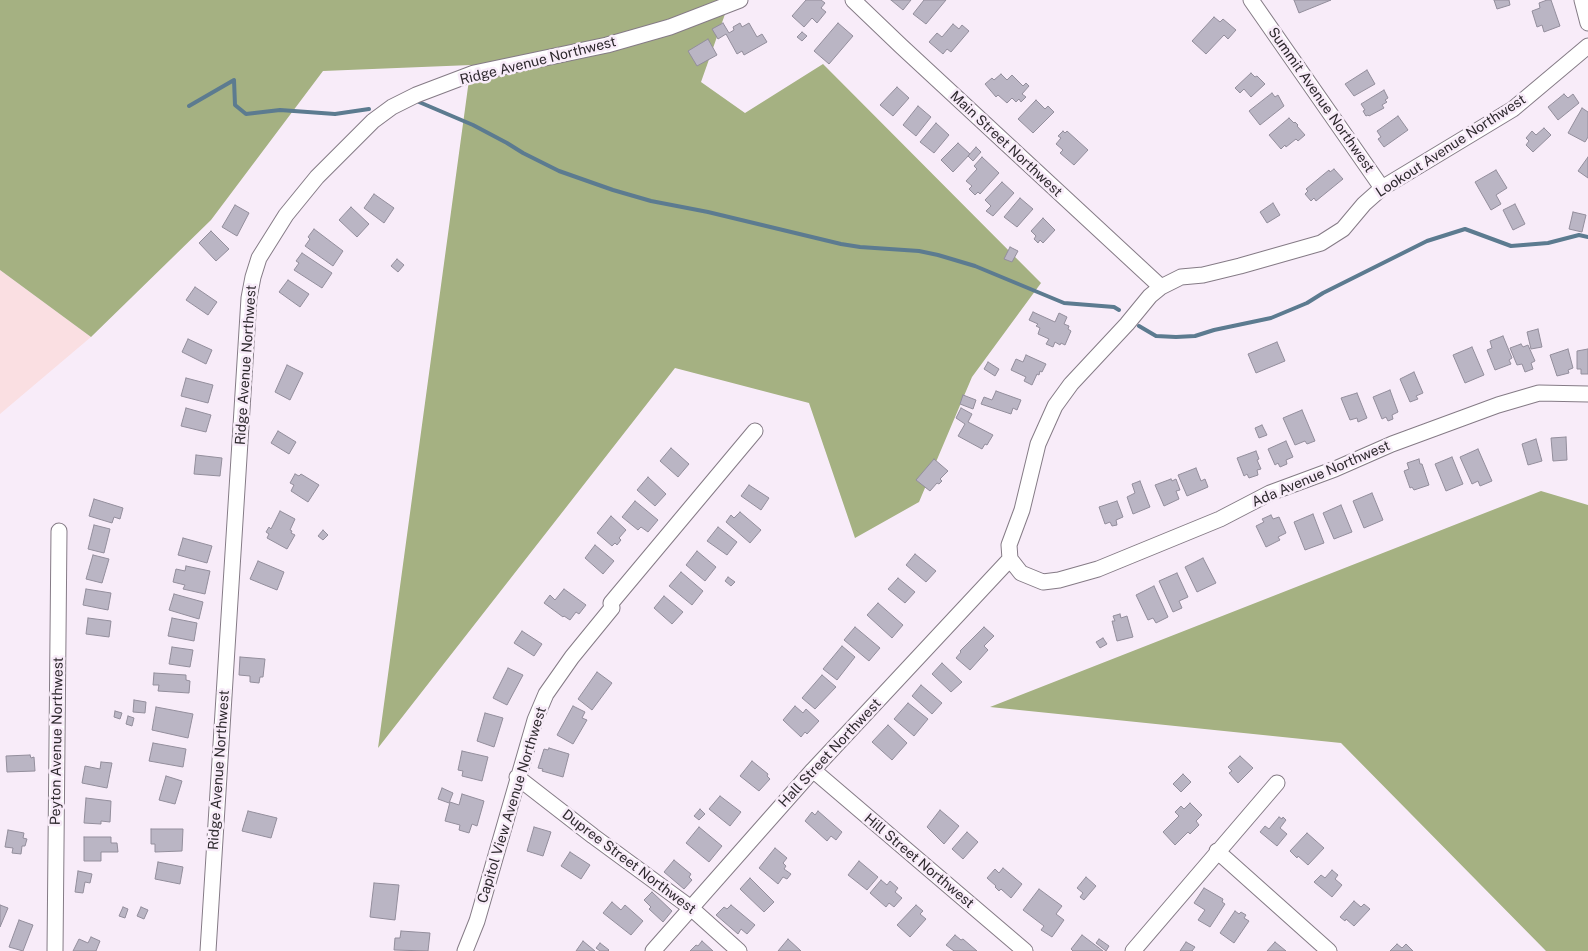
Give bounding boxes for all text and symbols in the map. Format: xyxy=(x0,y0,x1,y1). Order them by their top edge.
street label: Summit Avenue Northwest xyxy=(1264,24,1378,176)
street label: Ridge Avenue Northwest xyxy=(458,33,618,89)
street label: Main Street Northwest xyxy=(946,88,1066,200)
street label: Lookout Avenue Northwest xyxy=(1373,91,1529,201)
street label: Ridge Avenue Northwest xyxy=(232,284,260,446)
street label: Ada Avenue Northwest xyxy=(1249,437,1393,511)
street label: Peyton Avenue Northwest xyxy=(47,657,67,825)
street label: Ridge Avenue Northwest xyxy=(205,689,233,851)
street label: Hall Street Northwest xyxy=(775,695,885,811)
street label: Capitol View Avenue Northwest xyxy=(474,705,550,905)
street label: Dupree Street Northwest xyxy=(559,806,699,918)
street label: Hill Street Northwest xyxy=(861,810,977,912)

